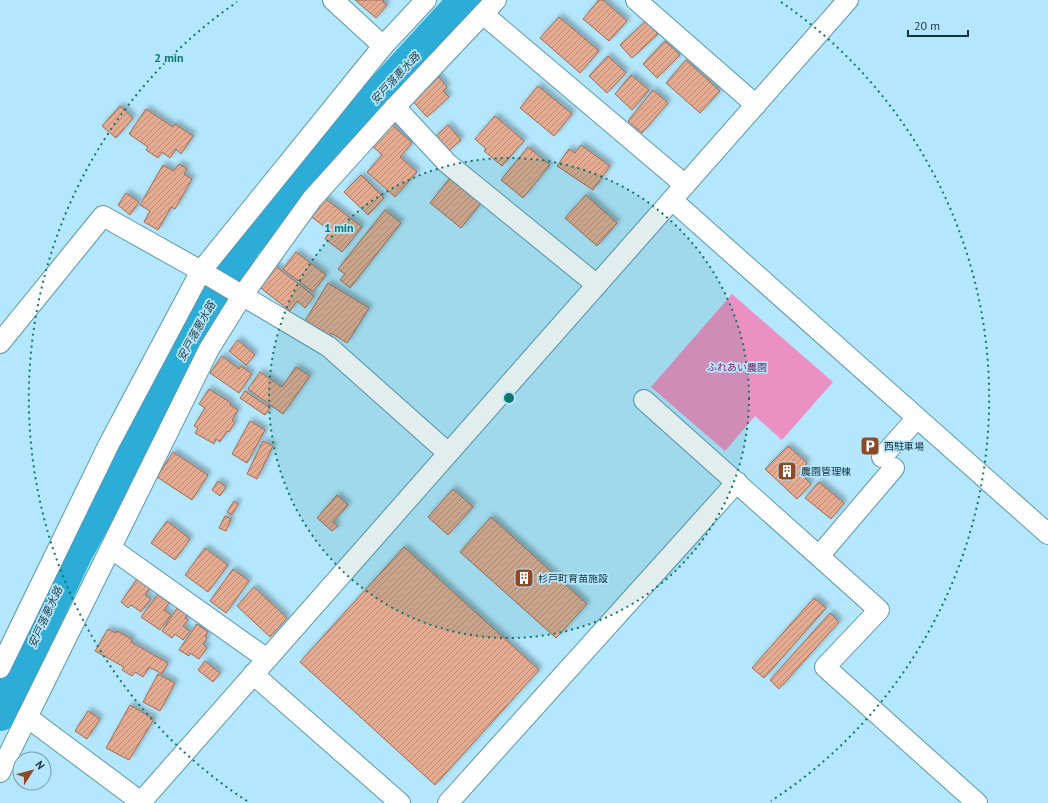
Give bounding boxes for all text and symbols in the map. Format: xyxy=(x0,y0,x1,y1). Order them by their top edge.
scale bar xyxy=(908,12,968,38)
text: 20 m xyxy=(914,18,940,33)
water label: 安戸落悪水路 xyxy=(367,48,423,107)
text: 2 min xyxy=(154,50,184,65)
text: 1 min xyxy=(324,220,354,235)
water label: 安戸落悪水路 xyxy=(174,298,219,363)
park label: ふれあい農園 xyxy=(707,361,767,374)
centre of rings xyxy=(502,391,516,405)
parking icon: 西駐車場 xyxy=(859,435,881,457)
place label: 西駐車場 xyxy=(884,440,924,453)
building icon: 農園管理棟 xyxy=(776,460,798,482)
place label: 農園管理棟 xyxy=(801,465,851,478)
building icon: 杉戸町育苗施設 xyxy=(513,567,535,589)
place label: 杉戸町育苗施設 xyxy=(538,572,608,585)
water label: 安戸落悪水路 xyxy=(25,583,66,650)
north arrow xyxy=(12,751,52,791)
text: N xyxy=(32,758,48,772)

